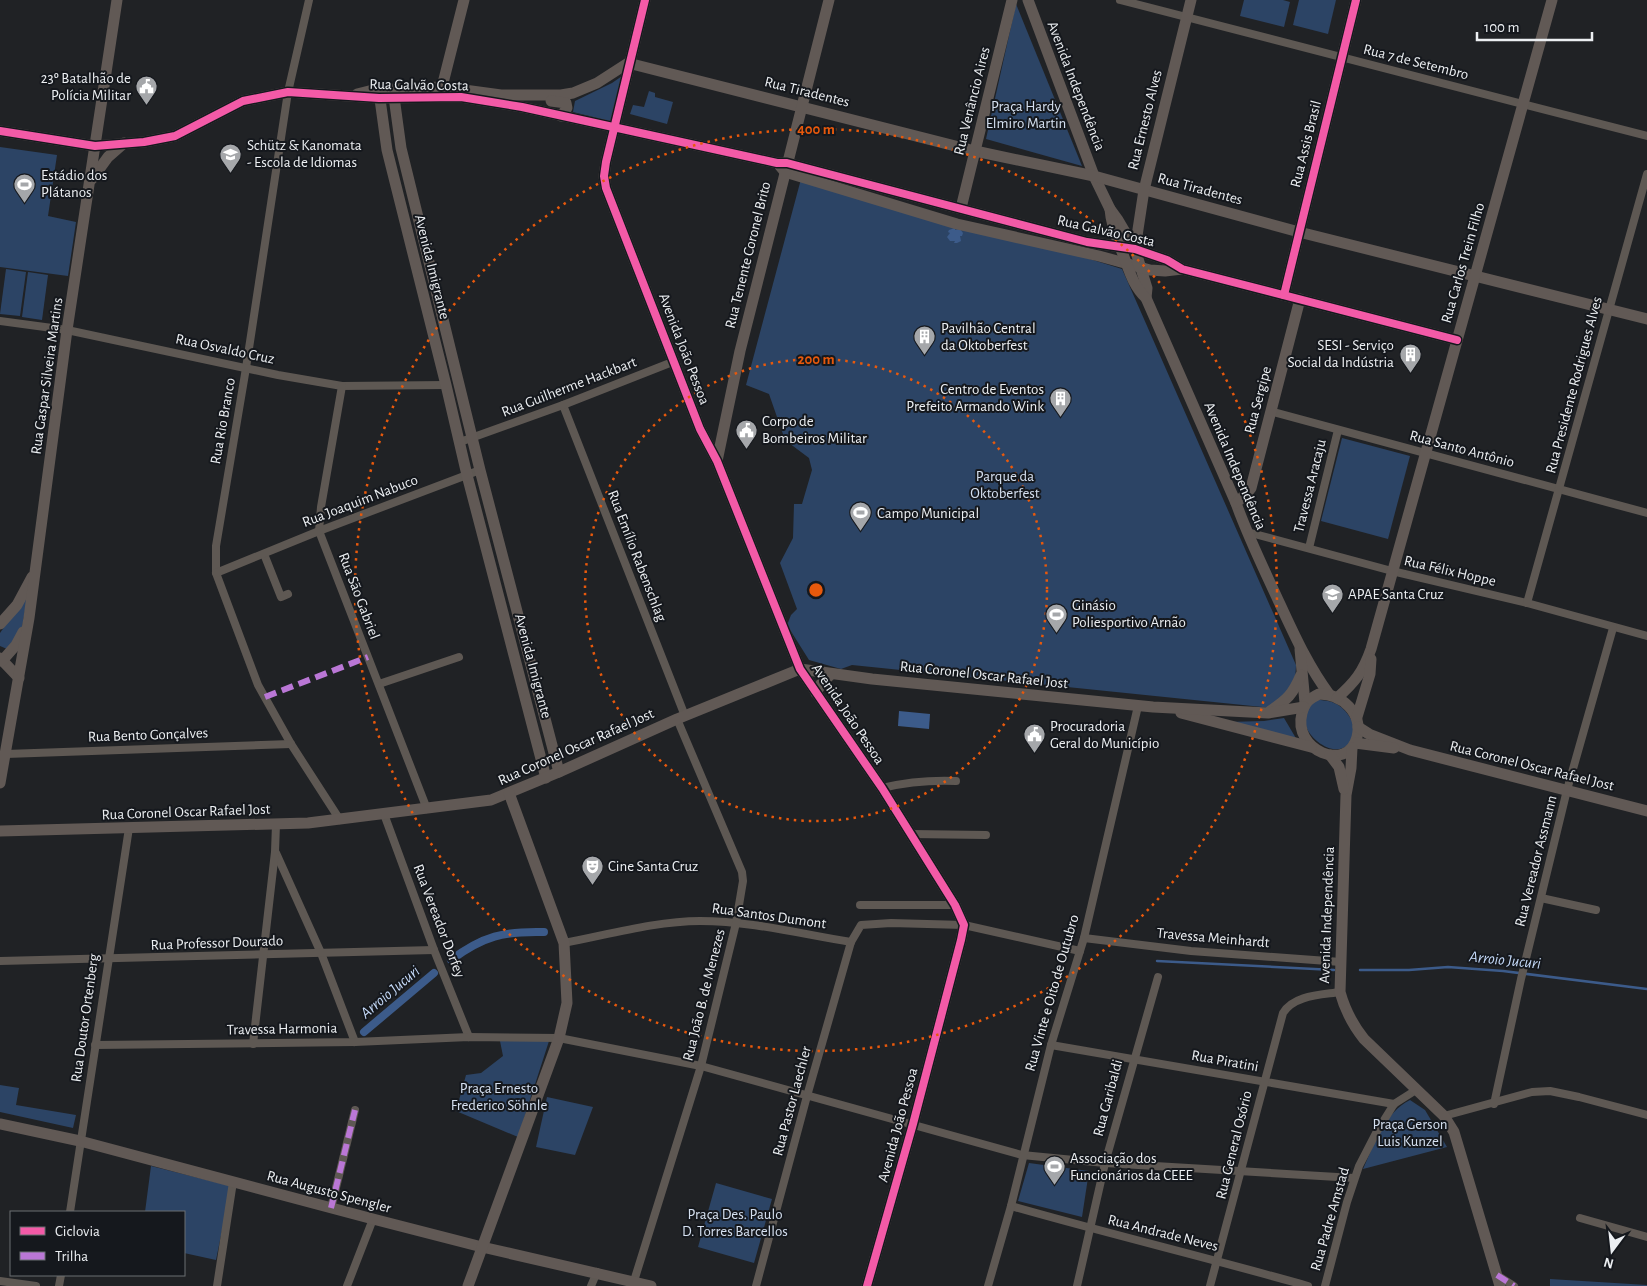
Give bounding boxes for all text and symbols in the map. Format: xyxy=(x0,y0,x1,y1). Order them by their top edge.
scale bar xyxy=(1477,10,1592,42)
street label: Avenida Independência xyxy=(1044,19,1108,153)
text: 100 m xyxy=(1484,20,1519,35)
street label: Rua 7 de Setembro xyxy=(1362,42,1470,82)
street label: Rua Venâncio Aires xyxy=(951,45,993,157)
street label: Rua Ernesto Alves xyxy=(1125,68,1165,172)
place label: 23º Batalhão de Polícia Militar xyxy=(41,71,131,103)
street label: Rua Tiradentes xyxy=(763,74,851,110)
public building icon: 23º Batalhão de Polícia Militar xyxy=(135,75,159,106)
street label: Rua Galvão Costa xyxy=(369,77,469,93)
park label: Praça Hardy Elmiro Martin xyxy=(986,99,1066,131)
street label: Rua Assis Brasil xyxy=(1288,99,1324,189)
text: 400 m xyxy=(797,122,835,137)
place label: Schütz & Kanomata - Escola de Idiomas xyxy=(247,138,362,170)
school or university icon: Schütz & Kanomata - Escola de Idiomas xyxy=(219,142,243,173)
place label: Estádio dos Plátanos xyxy=(41,168,107,200)
street label: Rua Tiradentes xyxy=(1156,170,1244,208)
sports icon: Estádio dos Plátanos xyxy=(13,172,37,203)
street label: Rua Tenente Coronel Brito xyxy=(723,180,773,330)
street label: Rua Carlos Trein Filho xyxy=(1439,201,1487,325)
street label: Rua Galvão Costa xyxy=(1056,212,1156,250)
street label: Avenida Imigrante xyxy=(412,213,452,321)
street label: Avenida João Pessoa xyxy=(656,291,712,407)
street label: Rua Presidente Rodrigues Alves xyxy=(1543,295,1605,475)
street label: Rua Gaspar Silveira Martins xyxy=(29,297,65,455)
place label: Pavilhão Central da Oktoberfest xyxy=(941,321,1036,353)
building icon: Pavilhão Central da Oktoberfest xyxy=(913,325,937,356)
street label: Rua Osvaldo Cruz xyxy=(174,331,276,367)
place label: SESI - Serviço Social da Indústria xyxy=(1287,338,1394,370)
building icon: SESI - Serviço Social da Indústria xyxy=(1398,342,1422,373)
text: 200 m xyxy=(797,352,835,367)
street label: Rua Guilherme Hackbart xyxy=(499,354,639,420)
street label: Rua Sergipe xyxy=(1242,365,1274,435)
street label: Rua Rio Branco xyxy=(208,377,238,465)
place label: Centro de Eventos Prefeito Armando Wink xyxy=(906,382,1044,414)
building icon: Centro de Eventos Prefeito Armando Wink xyxy=(1048,386,1072,417)
street label: Avenida Independência xyxy=(1201,400,1269,532)
place label: Corpo de Bombeiros Militar xyxy=(762,414,867,446)
public building icon: Corpo de Bombeiros Militar xyxy=(734,418,758,449)
street label: Rua Santo Antônio xyxy=(1408,428,1516,470)
street label: Travessa Aracaju xyxy=(1291,437,1329,534)
park label: Parque da Oktoberfest xyxy=(970,469,1040,501)
street label: Rua Joaquim Nabuco xyxy=(300,472,420,530)
street label: Rua Emílio Rabenschlag xyxy=(605,488,669,624)
sports icon: Campo Municipal xyxy=(849,501,873,532)
place label: Campo Municipal xyxy=(877,506,979,521)
street label: Rua São Gabriel xyxy=(336,551,382,641)
street label: Rua Félix Hoppe xyxy=(1403,553,1497,589)
centre of rings xyxy=(807,581,825,599)
school or university icon: APAE Santa Cruz xyxy=(1320,582,1344,613)
place label: APAE Santa Cruz xyxy=(1348,587,1444,602)
place label: Ginásio Poliesportivo Arnão xyxy=(1072,598,1186,630)
sports icon: Ginásio Poliesportivo Arnão xyxy=(1044,602,1068,633)
street label: Avenida Imigrante xyxy=(512,612,554,720)
street label: Rua Coronel Oscar Rafael Jost xyxy=(899,659,1069,691)
street label: Avenida João Pessoa xyxy=(809,661,887,767)
street label: Rua Coronel Oscar Rafael Jost xyxy=(496,706,656,788)
place label: Procuradoria Geral do Município xyxy=(1050,719,1159,751)
public building icon: Procuradoria Geral do Município xyxy=(1022,723,1046,754)
street label: Rua Bento Gonçalves xyxy=(87,725,209,745)
street label: Rua Coronel Oscar Rafael Jost xyxy=(1448,738,1616,794)
street label: Rua Vereador Assmann xyxy=(1512,794,1560,928)
street label: Rua Coronel Oscar Rafael Jost xyxy=(101,802,271,822)
street label: Avenida Independência xyxy=(1317,846,1337,984)
theatre icon: Cine Santa Cruz xyxy=(580,854,604,885)
place label: Cine Santa Cruz xyxy=(608,859,698,874)
street label: Rua Vereador Dorfey xyxy=(410,862,468,980)
street label: Rua Santos Dumont xyxy=(711,901,827,931)
street label: Rua Vinte e Oito de Outubro xyxy=(1022,913,1082,1073)
street label: Travessa Meinhardt xyxy=(1156,926,1270,950)
street label: Rua João B. de Menezes xyxy=(680,927,728,1063)
street label: Rua Professor Dourado xyxy=(150,933,284,953)
water label: Arroio Jucuri xyxy=(1467,948,1542,972)
street label: Rua Doutor Ortenberg xyxy=(69,952,102,1083)
water label: Arroio Jucuri xyxy=(357,962,423,1022)
street label: Travessa Harmonia xyxy=(227,1021,337,1037)
street label: Rua Pastor Laechler xyxy=(770,1044,814,1158)
street label: Rua Piratini xyxy=(1190,1048,1260,1074)
street label: Rua Garibaldi xyxy=(1091,1058,1125,1138)
street label: Avenida João Pessoa xyxy=(875,1066,921,1184)
park label: Praça Ernesto Frederico Söhnle xyxy=(451,1081,547,1113)
street label: Rua General Osório xyxy=(1213,1089,1255,1201)
park label: Praça Gerson Luis Kunzel xyxy=(1372,1117,1448,1149)
place label: Associação dos Funcionários da CEEE xyxy=(1070,1151,1193,1183)
sports icon: Associação dos Funcionários da CEEE xyxy=(1042,1155,1066,1186)
street label: Rua Padre Amstad xyxy=(1308,1165,1352,1272)
street label: Rua Augusto Spengler xyxy=(265,1168,393,1216)
park label: Praça Des. Paulo D. Torres Barcellos xyxy=(682,1207,788,1239)
legend xyxy=(10,1211,185,1276)
street label: Rua Andrade Neves xyxy=(1106,1212,1220,1254)
text: Ciclovia xyxy=(55,1224,100,1239)
north arrow xyxy=(1587,1226,1637,1276)
text: Trilha xyxy=(55,1249,88,1264)
text: N xyxy=(1602,1255,1615,1271)

